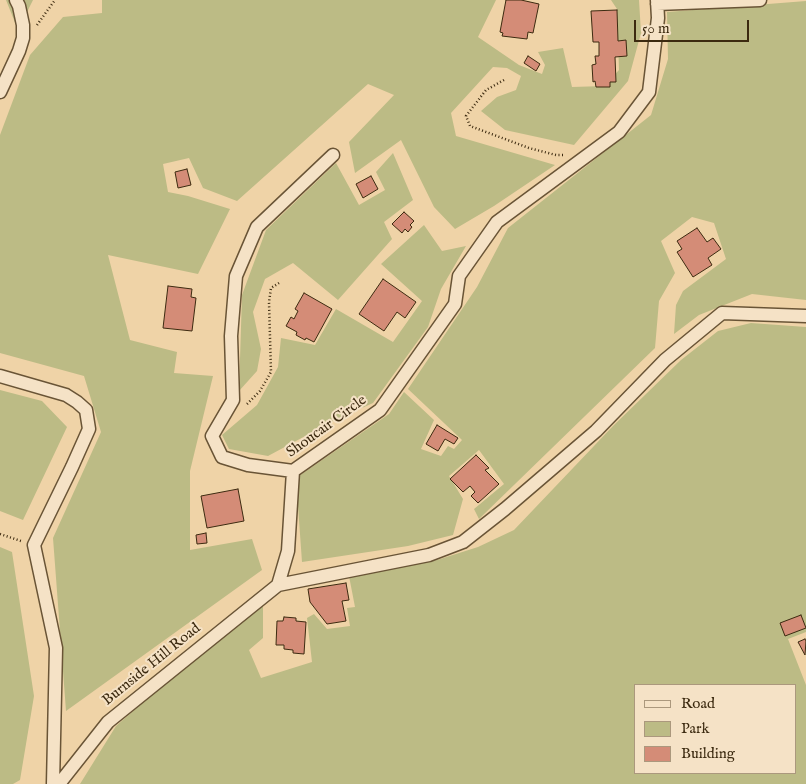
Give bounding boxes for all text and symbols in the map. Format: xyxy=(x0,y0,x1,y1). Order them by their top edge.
scale bar xyxy=(636,10,751,42)
text: 50 m xyxy=(642,19,670,38)
street label: Shoucair Circle xyxy=(283,392,371,462)
street label: Burnside Hill Road xyxy=(99,620,205,710)
legend xyxy=(634,684,796,774)
text: Road xyxy=(681,694,715,713)
text: Park xyxy=(681,719,710,738)
text: Building xyxy=(681,744,735,763)

